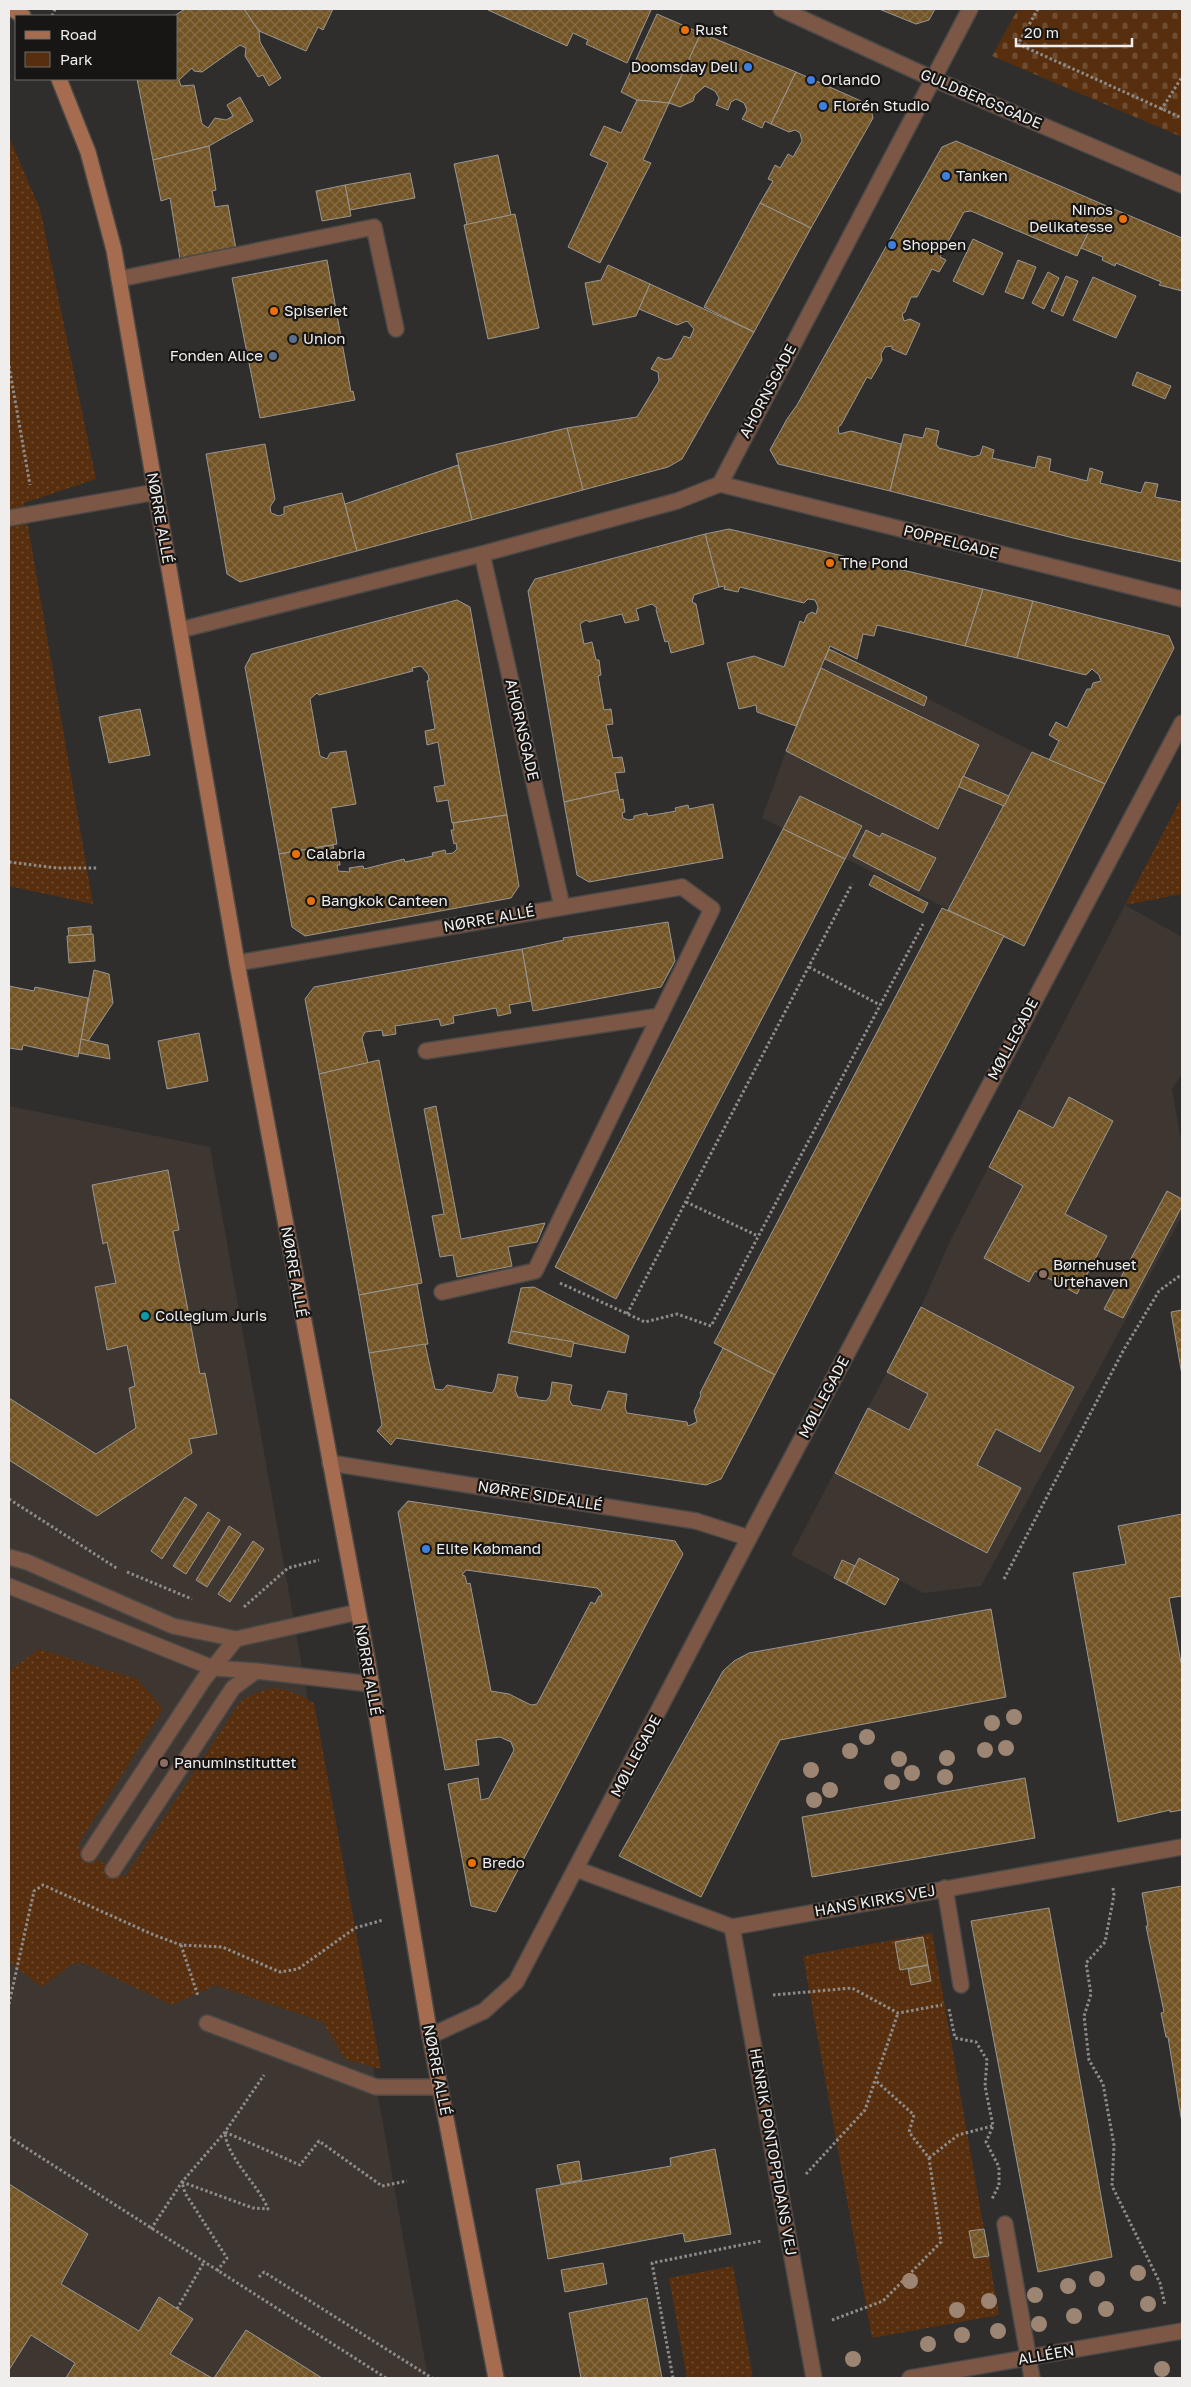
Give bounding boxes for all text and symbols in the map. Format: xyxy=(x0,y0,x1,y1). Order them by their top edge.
legend xyxy=(15,15,178,80)
scale bar xyxy=(1016,15,1132,47)
place label: Rust xyxy=(695,20,728,38)
text: 20 m xyxy=(1024,23,1059,41)
marker: Rust xyxy=(679,24,691,36)
text: Road xyxy=(60,25,97,43)
text: Park xyxy=(60,50,93,68)
place label: Doomsday Deli xyxy=(631,57,738,75)
marker: Doomsday Deli xyxy=(742,61,754,73)
street label: GULDBERGSGADE xyxy=(918,64,1045,132)
place label: OrlandO xyxy=(821,70,881,88)
marker: OrlandO xyxy=(805,74,817,86)
place label: Florén Studio xyxy=(833,96,930,114)
marker: Florén Studio xyxy=(817,100,829,112)
place label: Tanken xyxy=(956,166,1008,184)
marker: Tanken xyxy=(940,170,952,182)
place label: Ninos Delikatesse xyxy=(1029,200,1113,235)
marker: Ninos Delikatesse xyxy=(1117,213,1129,225)
place label: Shoppen xyxy=(902,235,966,253)
marker: Shoppen xyxy=(886,239,898,251)
place label: Spiseriet xyxy=(284,301,348,319)
marker: Spiseriet xyxy=(268,305,280,317)
place label: Union xyxy=(303,329,345,347)
marker: Union xyxy=(287,333,299,345)
street label: AHORNSGADE xyxy=(735,341,799,441)
place label: Fonden Alice xyxy=(170,346,263,364)
marker: Fonden Alice xyxy=(267,350,279,362)
street label: NØRRE ALLÉ xyxy=(144,471,178,565)
street label: POPPELGADE xyxy=(902,520,1001,562)
place label: The Pond xyxy=(840,553,908,571)
marker: The Pond xyxy=(824,557,836,569)
street label: AHORNSGADE xyxy=(503,677,543,782)
place label: Calabria xyxy=(306,844,366,862)
marker: Calabria xyxy=(290,848,302,860)
place label: Bangkok Canteen xyxy=(321,891,448,909)
marker: Bangkok Canteen xyxy=(305,895,317,907)
street label: NØRRE ALLÉ xyxy=(442,901,536,935)
street label: MØLLEGADE xyxy=(983,995,1041,1083)
street label: NØRRE ALLÉ xyxy=(278,1225,312,1319)
place label: Børnehuset Urtehaven xyxy=(1053,1255,1137,1290)
marker: Børnehuset Urtehaven xyxy=(1037,1268,1049,1280)
place label: Collegium Juris xyxy=(155,1306,267,1324)
marker: Collegium Juris xyxy=(139,1310,151,1322)
street label: MØLLEGADE xyxy=(794,1353,852,1441)
street label: NØRRE SIDEALLÉ xyxy=(476,1476,604,1514)
place label: Elite Købmand xyxy=(436,1539,541,1557)
marker: Elite Købmand xyxy=(420,1543,432,1555)
street label: NØRRE ALLÉ xyxy=(352,1623,386,1717)
street label: MØLLEGADE xyxy=(606,1712,664,1800)
place label: Panuminstituttet xyxy=(174,1753,297,1771)
marker: Panuminstituttet xyxy=(158,1757,170,1769)
place label: Bredo xyxy=(482,1853,525,1871)
marker: Bredo xyxy=(466,1857,478,1869)
street label: HANS KIRKS VEJ xyxy=(813,1881,937,1920)
street label: NØRRE ALLÉ xyxy=(420,2023,456,2117)
street label: HENRIK PONTOPPIDANS VEJ xyxy=(747,2047,801,2257)
street label: ALLÉEN xyxy=(1016,2340,1075,2368)

